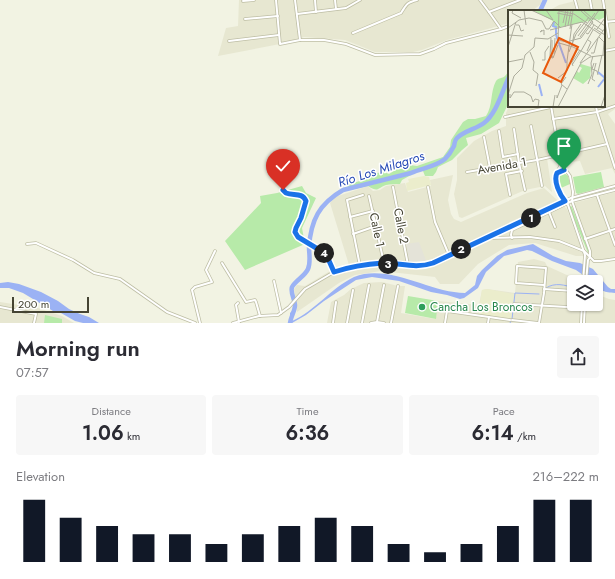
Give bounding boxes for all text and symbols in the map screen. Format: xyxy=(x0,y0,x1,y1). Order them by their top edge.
inset map xyxy=(508,10,605,107)
pin xyxy=(547,129,581,170)
icon: arrive xyxy=(553,135,575,157)
water label: Río Los Milagros xyxy=(335,146,427,192)
pin xyxy=(266,149,300,190)
street label: Avenida 1 xyxy=(476,153,528,179)
icon: check xyxy=(272,155,294,177)
street label: Calle 2 xyxy=(389,207,413,246)
pin: 1 xyxy=(521,208,541,228)
text: 1 xyxy=(528,210,534,226)
street label: Calle 1 xyxy=(365,211,389,249)
pin: 2 xyxy=(451,239,471,259)
text: 2 xyxy=(457,241,465,257)
pin: 4 xyxy=(314,243,334,263)
text: 4 xyxy=(320,245,328,261)
pin: 3 xyxy=(378,254,398,274)
text: 3 xyxy=(385,256,391,272)
map controls xyxy=(567,275,603,311)
button: layers xyxy=(567,275,603,311)
scale bar xyxy=(12,295,89,314)
text: 200 m xyxy=(18,296,49,312)
place label: Cancha Los Broncos xyxy=(430,298,533,316)
marker: Cancha Los Broncos xyxy=(417,302,427,312)
text: Morning run xyxy=(16,332,140,364)
button: share xyxy=(557,336,599,378)
text: 07:57 xyxy=(16,363,49,382)
text: Distance xyxy=(91,403,131,419)
text: Time xyxy=(296,403,319,419)
text: Pace xyxy=(493,403,515,419)
text: 1.06 xyxy=(82,419,124,448)
text: 6:36 xyxy=(286,419,329,448)
text: 6:14 xyxy=(472,419,514,448)
text: km xyxy=(124,428,140,444)
text: /km xyxy=(514,428,536,444)
text: Elevation xyxy=(16,467,65,486)
text: 216–222 m xyxy=(532,467,599,486)

